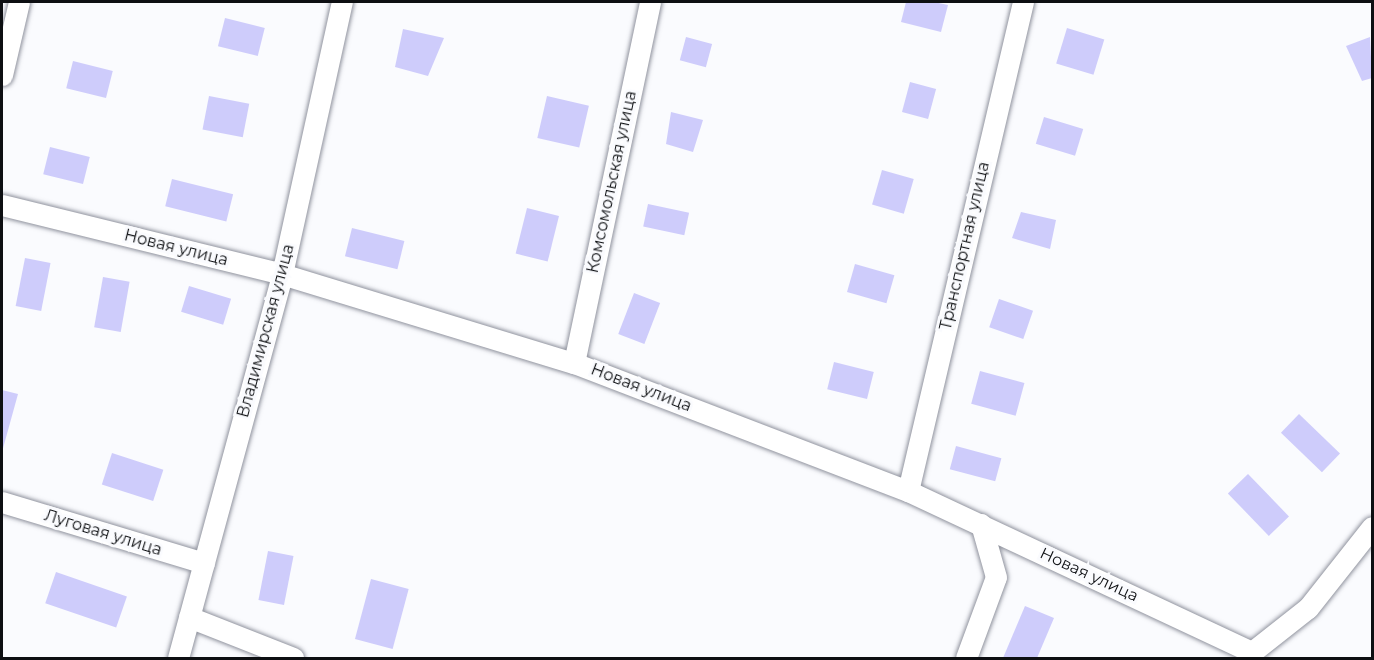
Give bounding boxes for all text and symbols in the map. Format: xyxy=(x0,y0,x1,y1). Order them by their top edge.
street label: Комсомольская улица xyxy=(583,89,641,275)
street label: Транспортная улица xyxy=(936,160,994,332)
street label: Новая улица xyxy=(122,226,230,270)
street label: Владимирская улица xyxy=(234,242,298,420)
street label: Новая улица xyxy=(588,360,694,416)
street label: Луговая улица xyxy=(42,506,164,560)
street label: Новая улица xyxy=(1037,544,1141,606)

